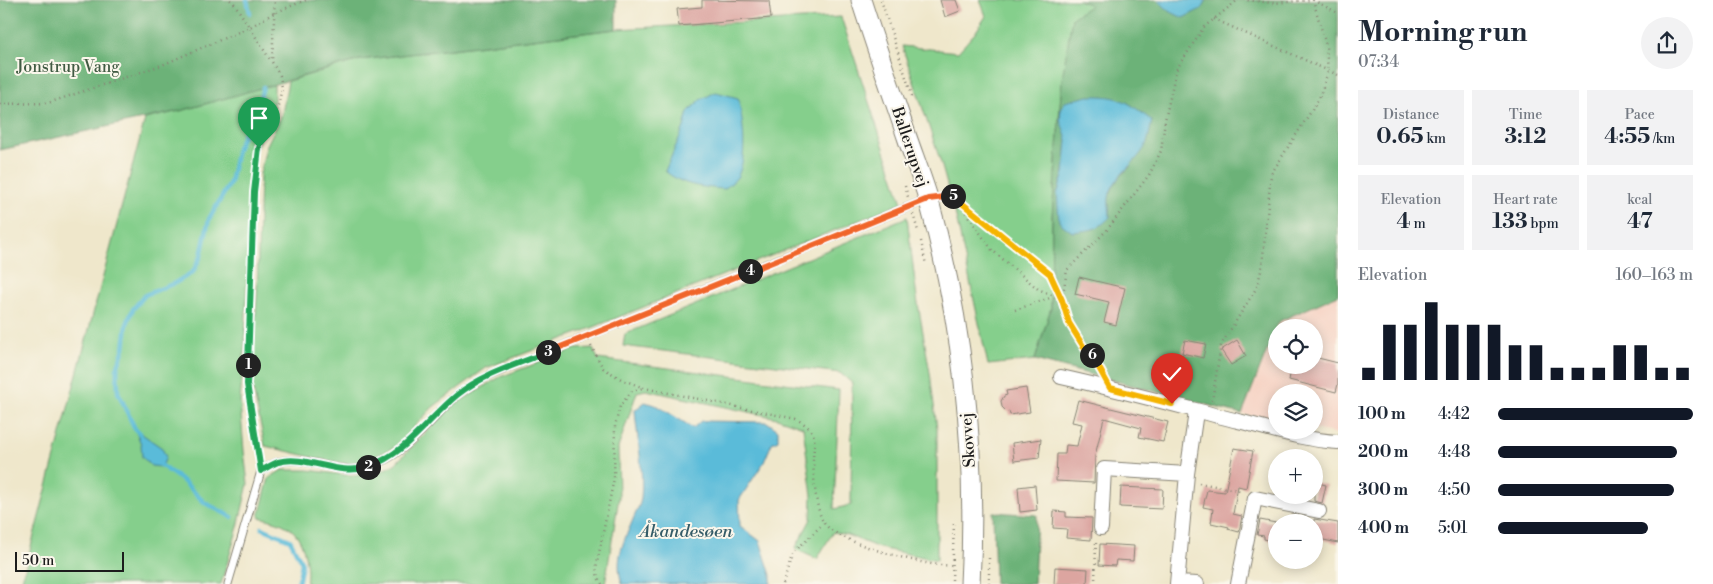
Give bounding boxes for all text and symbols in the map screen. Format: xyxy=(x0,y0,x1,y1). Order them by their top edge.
text: Morning run xyxy=(1358,15,1527,50)
button: share xyxy=(1641,17,1693,69)
text: 07:34 xyxy=(1358,52,1399,72)
park label: Jonstrup Vang xyxy=(15,57,120,77)
pin xyxy=(238,97,280,148)
street label: Ballerupvej xyxy=(887,103,933,190)
icon: arrive xyxy=(245,104,273,132)
text: Distance xyxy=(1383,106,1439,124)
text: Time xyxy=(1509,106,1542,124)
text: Pace xyxy=(1625,106,1655,124)
text: 0.65 xyxy=(1376,124,1424,150)
text: 3:12 xyxy=(1504,124,1547,150)
text: 4:55 xyxy=(1604,124,1650,150)
text: km xyxy=(1424,130,1446,148)
text: /km xyxy=(1650,130,1675,148)
pin: 5 xyxy=(940,184,966,208)
text: 5 xyxy=(949,187,958,205)
text: Elevation xyxy=(1381,191,1441,209)
text: Heart rate xyxy=(1493,191,1558,209)
text: kcal xyxy=(1627,191,1653,209)
text: 4 xyxy=(1397,209,1411,235)
text: 133 xyxy=(1492,209,1528,235)
text: 47 xyxy=(1627,209,1653,235)
text: m xyxy=(1411,215,1426,233)
text: bpm xyxy=(1528,215,1559,233)
pin: 4 xyxy=(738,258,762,284)
text: 4 xyxy=(746,262,755,280)
text: Elevation xyxy=(1358,265,1427,285)
text: 160–163 m xyxy=(1616,265,1693,285)
map controls xyxy=(1268,319,1323,569)
button: locate xyxy=(1268,319,1323,374)
pin: 3 xyxy=(536,340,560,364)
pin: 6 xyxy=(1080,342,1104,368)
text: 3 xyxy=(544,343,553,361)
text: 6 xyxy=(1088,346,1097,364)
pin: 1 xyxy=(236,352,260,378)
pin xyxy=(1151,353,1193,404)
text: 1 xyxy=(245,356,252,374)
icon: check xyxy=(1158,360,1186,388)
button: layers xyxy=(1268,384,1323,439)
text: 100 m xyxy=(1358,404,1406,424)
text: 4:42 xyxy=(1438,404,1470,424)
street label: Skovvej xyxy=(956,412,980,468)
text: 200 m xyxy=(1358,442,1408,462)
text: 4:48 xyxy=(1438,442,1470,462)
button: + xyxy=(1268,449,1323,504)
pin: 2 xyxy=(356,454,380,480)
text: 2 xyxy=(364,458,373,476)
text: 300 m xyxy=(1358,480,1408,500)
text: 4:50 xyxy=(1438,480,1471,500)
button: − xyxy=(1268,514,1323,569)
text: 400 m xyxy=(1358,518,1409,538)
text: 5:01 xyxy=(1438,518,1467,538)
water label: Åkandesøen xyxy=(637,520,733,543)
scale bar xyxy=(15,549,124,572)
text: 50 m xyxy=(22,552,54,570)

